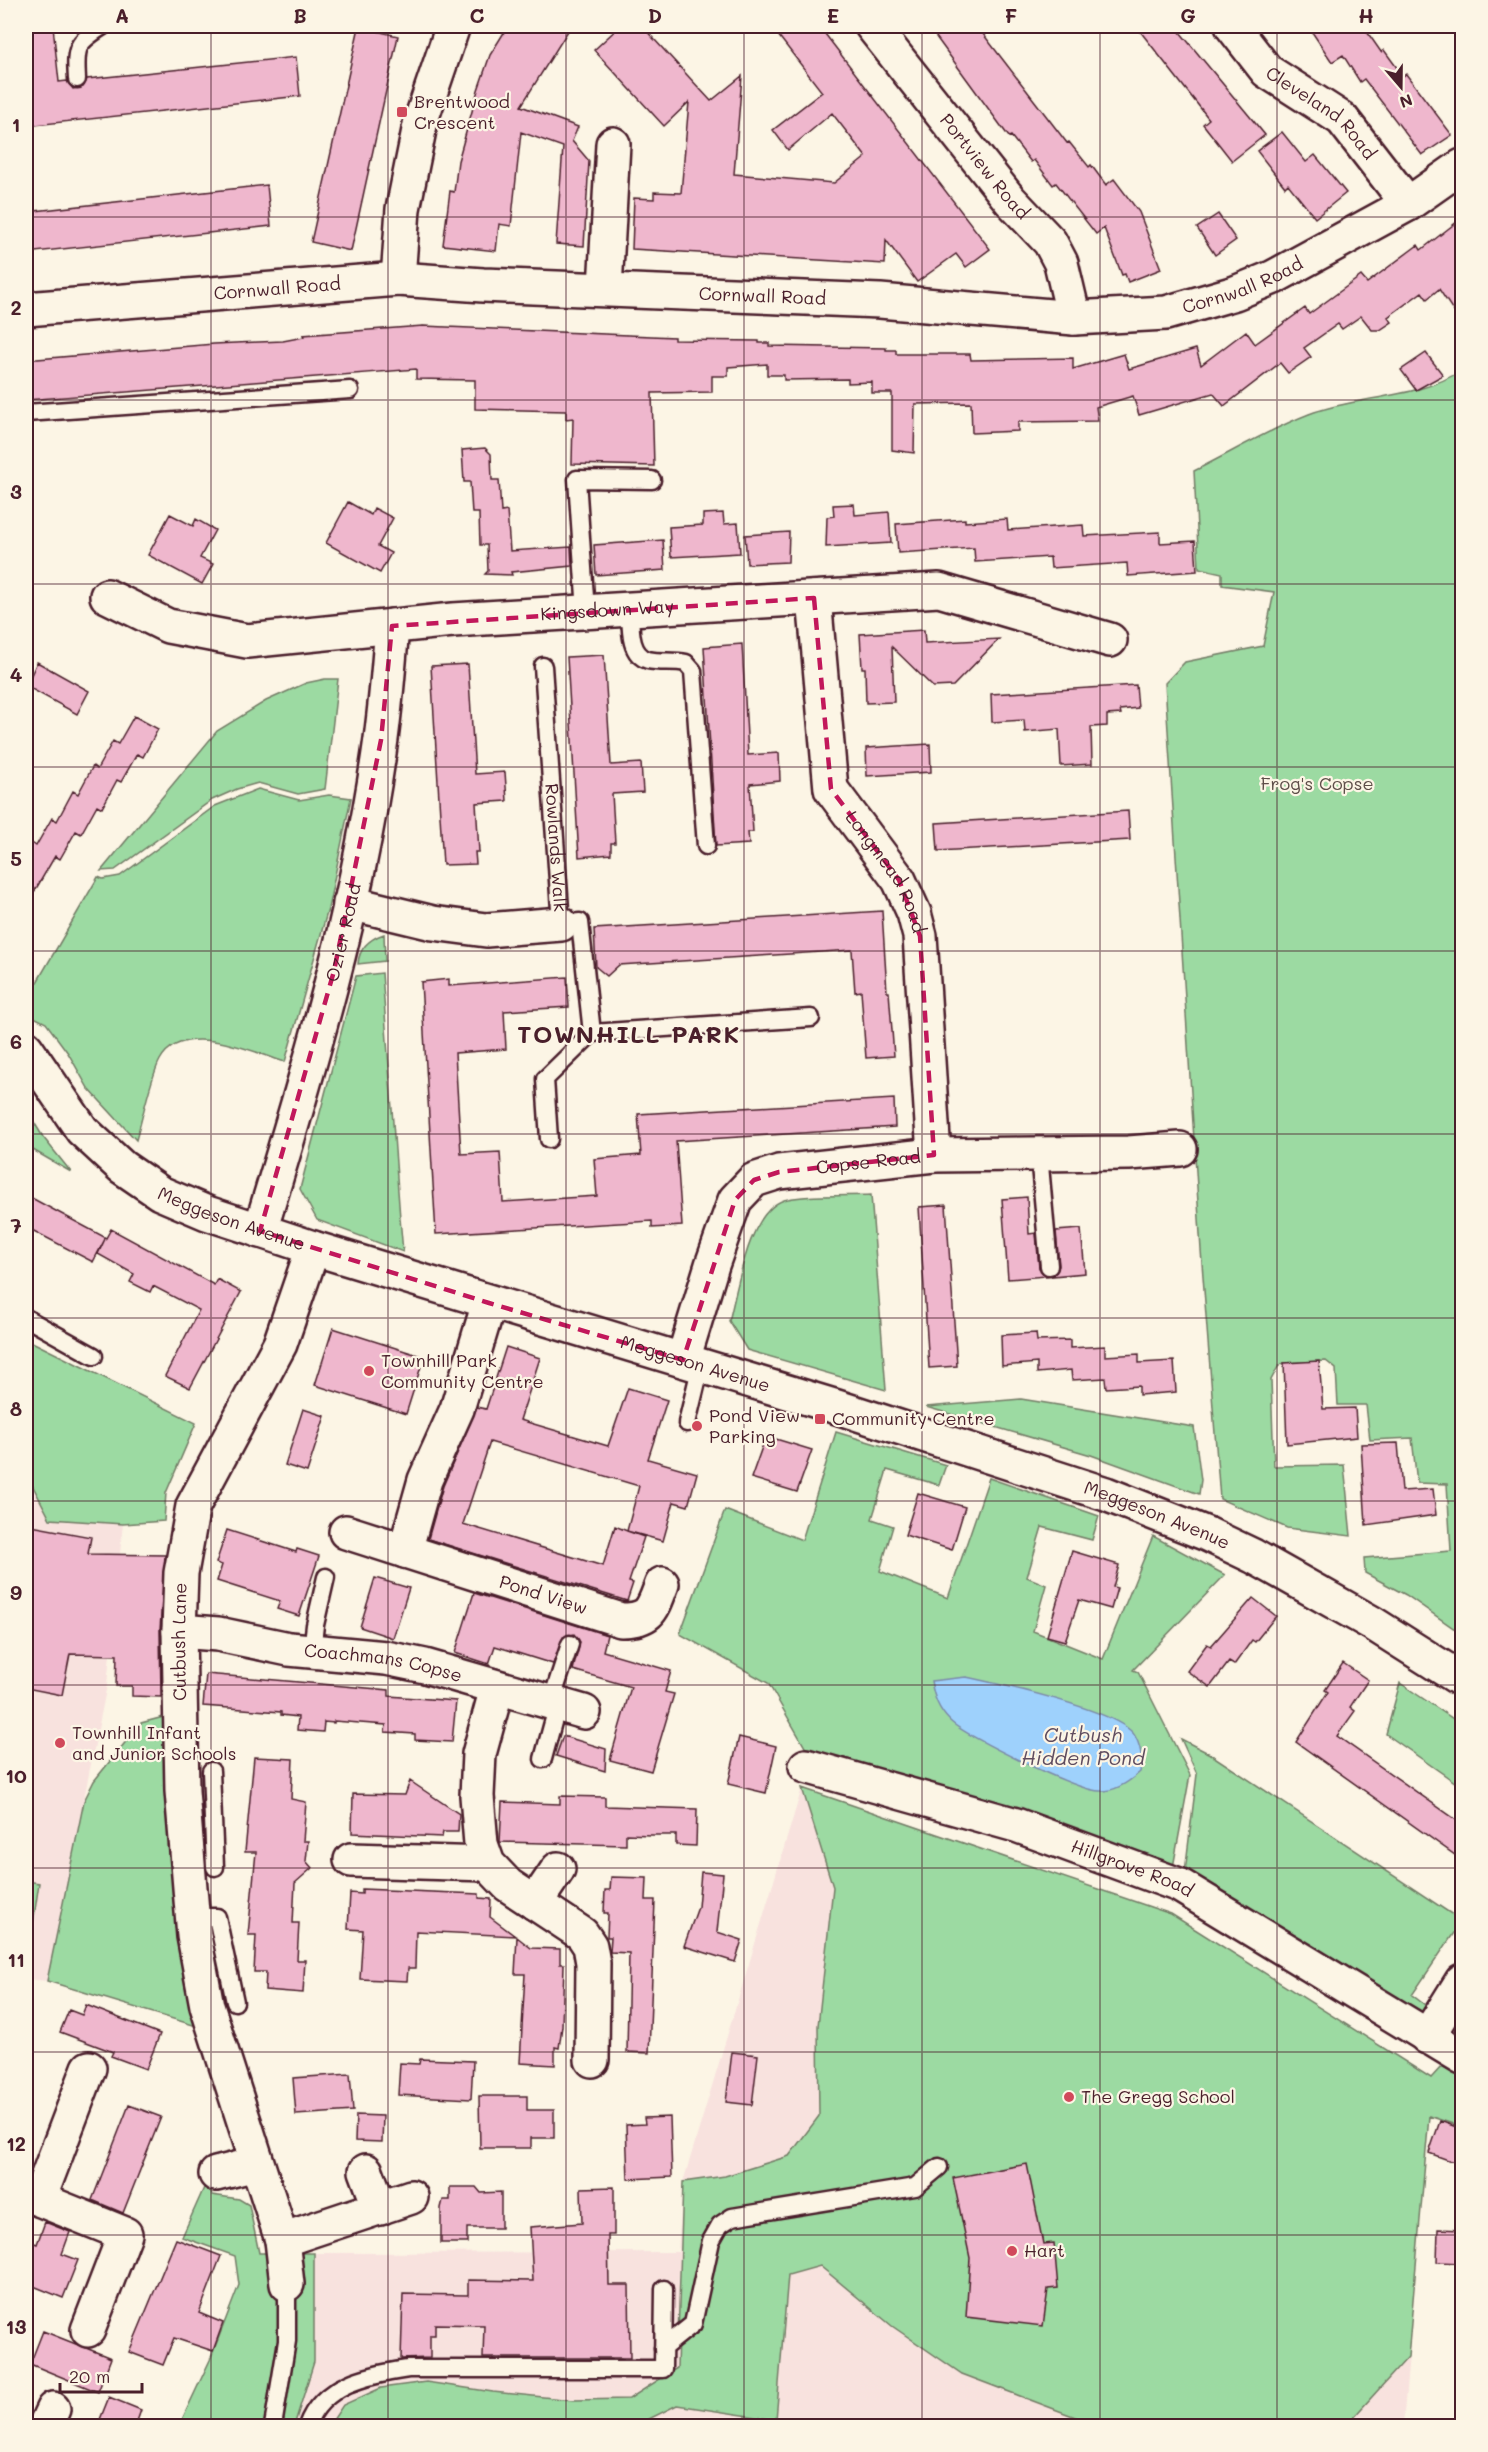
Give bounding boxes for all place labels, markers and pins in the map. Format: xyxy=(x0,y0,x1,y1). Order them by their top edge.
place label: Brentwood Crescent xyxy=(414,89,510,134)
marker: Brentwood Crescent xyxy=(395,105,409,119)
place label: Townhill Park Community Centre xyxy=(381,1348,544,1393)
marker: Townhill Park Community Centre xyxy=(362,1364,376,1378)
place label: Pond View Parking xyxy=(709,1403,800,1448)
place label: Community Centre xyxy=(832,1406,995,1430)
marker: Community Centre xyxy=(813,1412,827,1426)
marker: Pond View Parking xyxy=(690,1419,704,1433)
place label: Townhill Infant and Junior Schools xyxy=(72,1720,237,1765)
marker: Townhill Infant and Junior Schools xyxy=(53,1736,67,1750)
place label: The Gregg School xyxy=(1081,2084,1235,2108)
marker: The Gregg School xyxy=(1062,2090,1076,2104)
place label: Hart xyxy=(1024,2238,1065,2262)
marker: Hart xyxy=(1005,2244,1019,2258)

